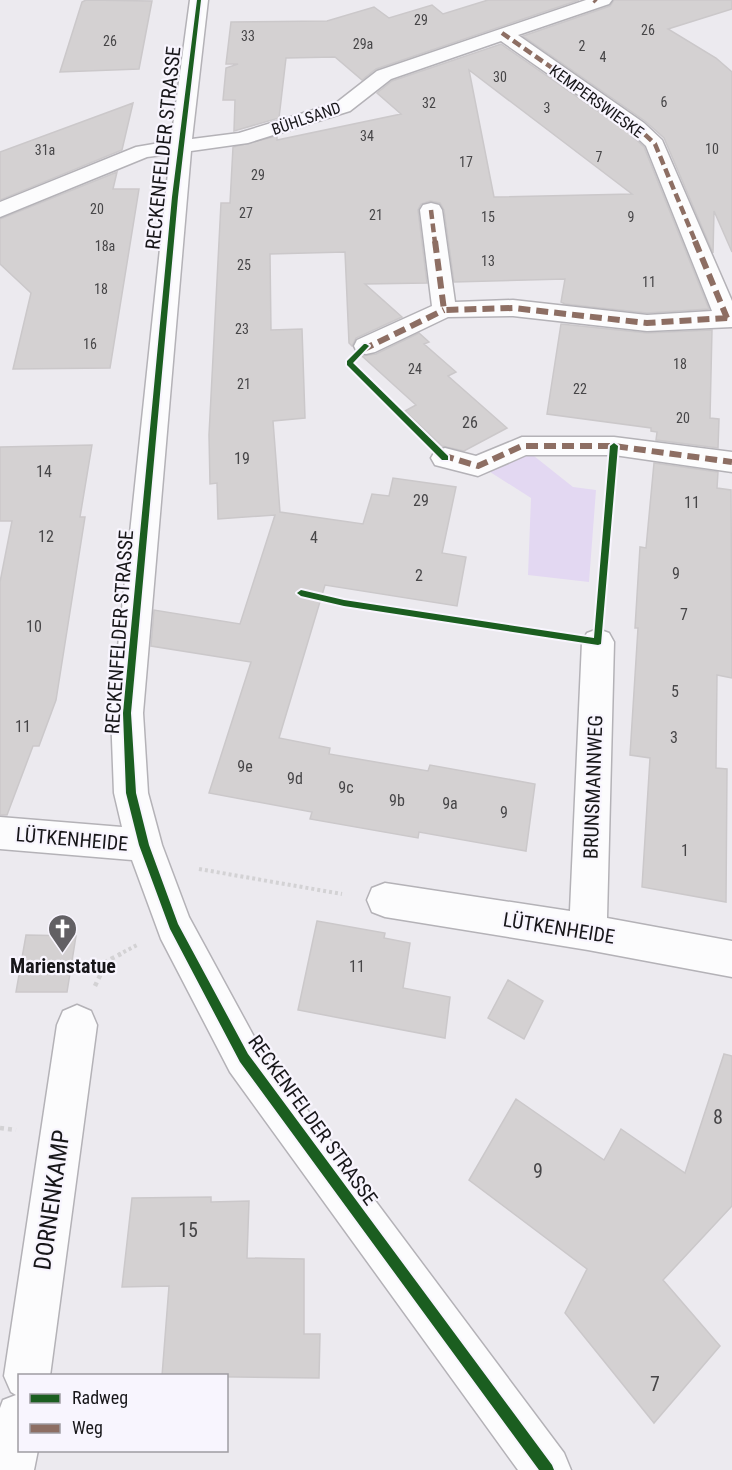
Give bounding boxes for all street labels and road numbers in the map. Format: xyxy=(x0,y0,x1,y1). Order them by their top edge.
street label: RECKENFELDER STRASSE xyxy=(140,45,186,251)
street label: KEMPERSWIESKE xyxy=(546,61,647,142)
street label: BÜHLSAND xyxy=(269,98,343,139)
street label: RECKENFELDER STRASSE xyxy=(100,529,138,735)
street label: BRUNSMANNWEG xyxy=(578,715,608,859)
street label: LÜTKENHEIDE xyxy=(15,822,129,856)
street label: LÜTKENHEIDE xyxy=(502,907,617,949)
street label: RECKENFELDER STRASSE xyxy=(243,1030,383,1210)
street label: DORNENKAMP xyxy=(28,1128,76,1272)

